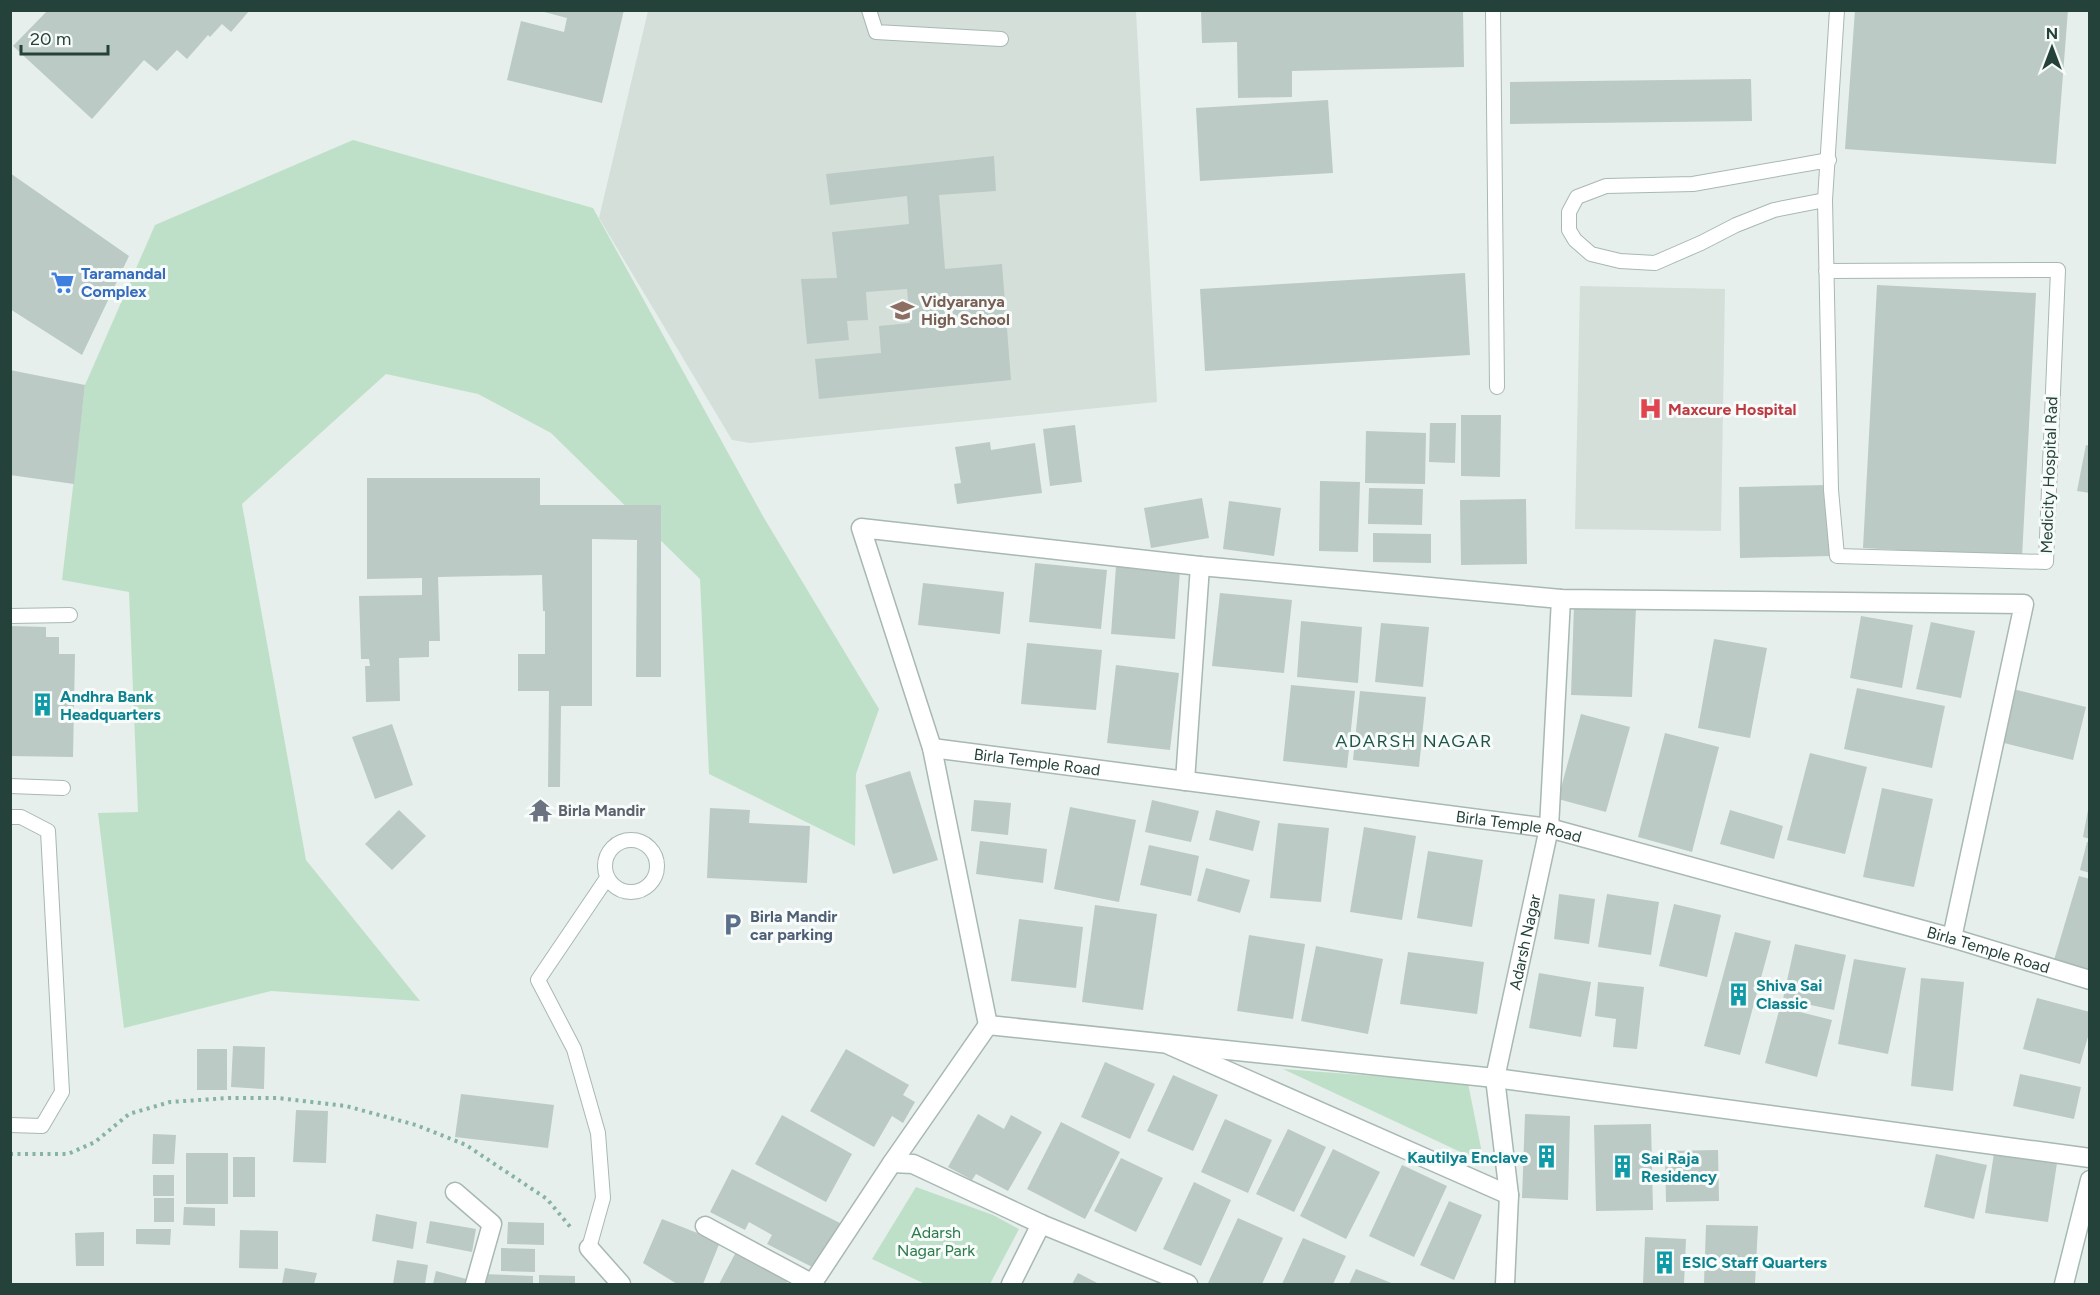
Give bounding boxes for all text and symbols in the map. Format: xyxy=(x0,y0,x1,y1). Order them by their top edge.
scale bar xyxy=(21,18,108,56)
north arrow xyxy=(2022,18,2082,78)
text: N xyxy=(2046,24,2058,43)
text: 20 m xyxy=(30,28,71,50)
place label: Taramandal Complex xyxy=(81,264,166,301)
supermarket icon: Taramandal Complex xyxy=(50,269,76,295)
place label: Vidyaranya High School xyxy=(921,292,1010,329)
school or university icon: Vidyaranya High School xyxy=(890,297,916,323)
hospital icon: Maxcure Hospital xyxy=(1637,396,1663,422)
street label: Medicity Hospital Rad xyxy=(2037,396,2061,554)
place label: Maxcure Hospital xyxy=(1668,400,1796,419)
place label: Andhra Bank Headquarters xyxy=(60,687,161,724)
building icon: Andhra Bank Headquarters xyxy=(29,692,55,718)
district label: ADARSH NAGAR xyxy=(1335,730,1493,752)
street label: Birla Temple Road xyxy=(973,744,1102,779)
temple icon: Birla Mandir xyxy=(527,797,553,823)
place label: Birla Mandir xyxy=(558,801,645,820)
street label: Birla Temple Road xyxy=(1455,807,1584,846)
street label: Adarsh Nagar xyxy=(1505,892,1544,992)
place label: Birla Mandir car parking xyxy=(750,907,837,944)
parking icon: Birla Mandir car parking xyxy=(719,912,745,938)
street label: Birla Temple Road xyxy=(1925,922,2052,977)
place label: Shiva Sai Classic xyxy=(1756,976,1822,1013)
building icon: Shiva Sai Classic xyxy=(1725,981,1751,1007)
building icon: Kautilya Enclave xyxy=(1533,1144,1559,1170)
place label: Kautilya Enclave xyxy=(1407,1148,1528,1167)
place label: Sai Raja Residency xyxy=(1641,1149,1718,1186)
building icon: Sai Raja Residency xyxy=(1610,1154,1636,1180)
park label: Adarsh Nagar Park xyxy=(897,1223,975,1260)
building icon: ESIC Staff Quarters xyxy=(1651,1249,1677,1275)
place label: ESIC Staff Quarters xyxy=(1682,1253,1828,1272)

